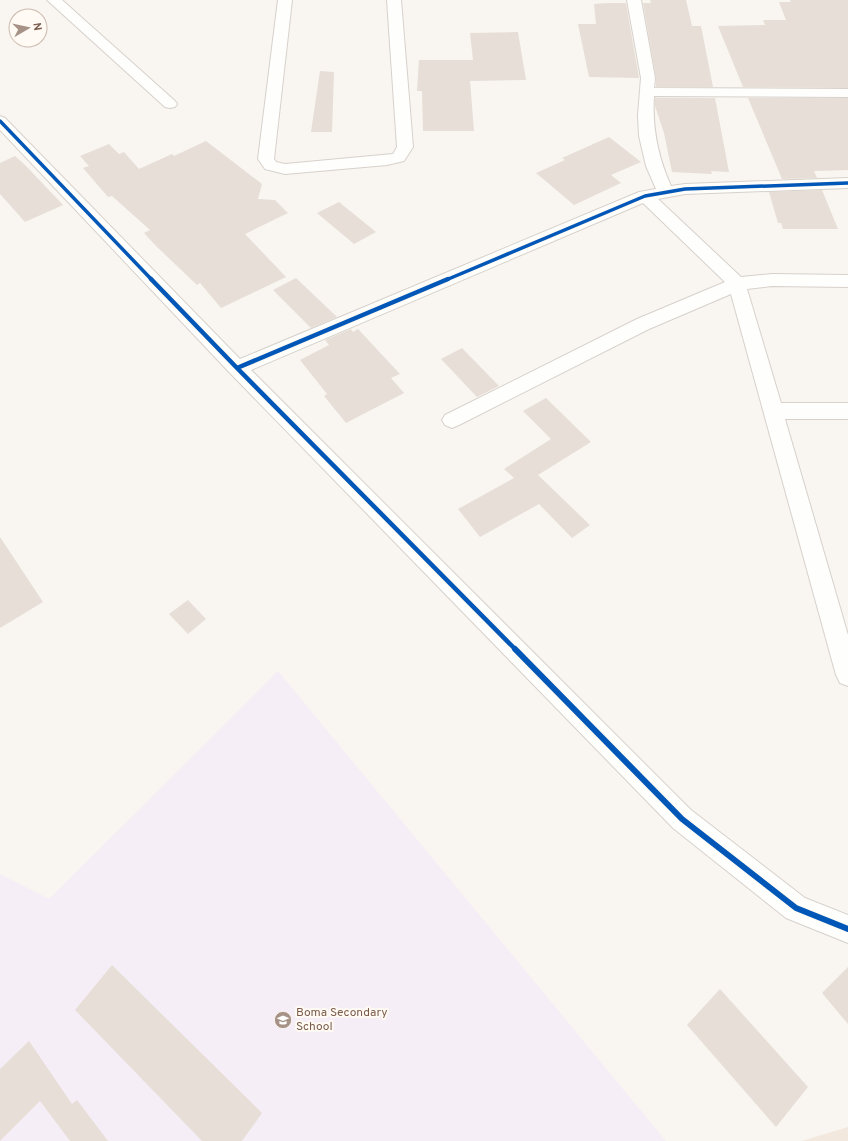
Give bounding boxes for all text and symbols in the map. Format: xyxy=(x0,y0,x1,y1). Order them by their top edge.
north arrow xyxy=(8,8,48,48)
text: N xyxy=(29,22,44,32)
place label: Boma Secondary School xyxy=(296,1005,388,1035)
school or university icon: Boma Secondary School xyxy=(273,1010,293,1030)

